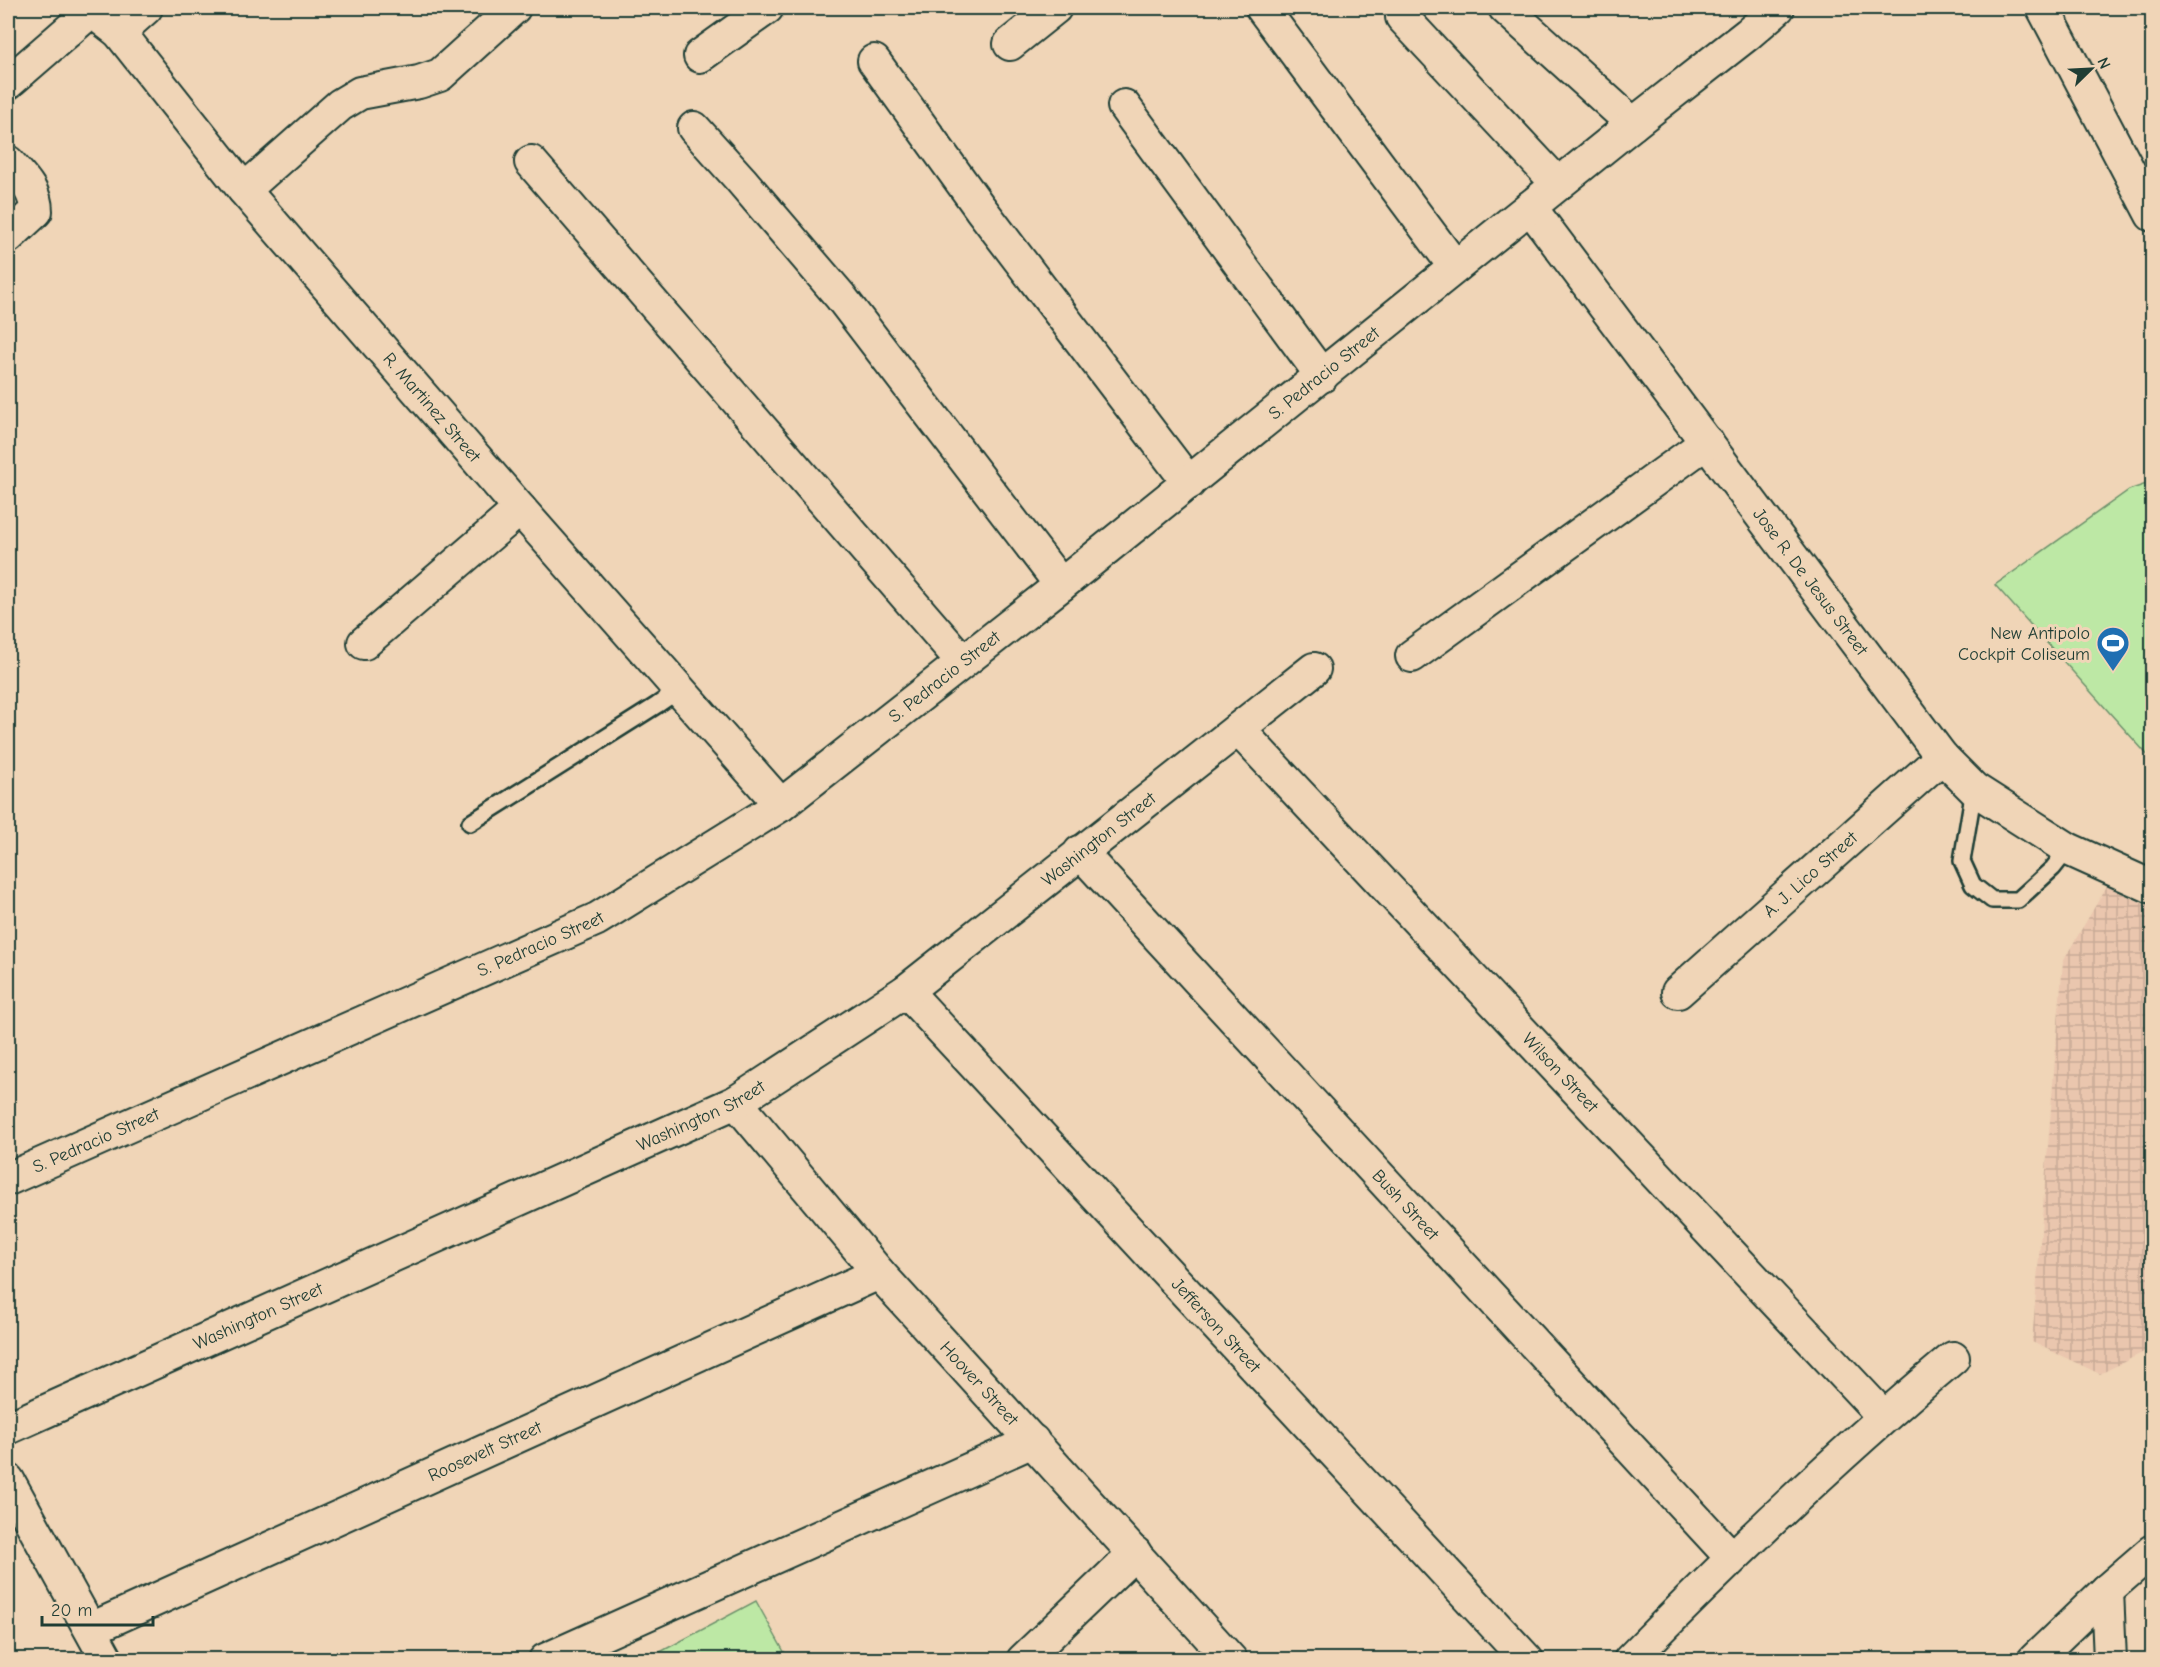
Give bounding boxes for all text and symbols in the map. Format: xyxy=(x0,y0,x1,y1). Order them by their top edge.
north arrow xyxy=(2061,39,2121,99)
text: N xyxy=(2093,55,2114,72)
street label: S. Pedracio Street xyxy=(1265,322,1384,424)
street label: R. Martinez Street xyxy=(378,348,485,467)
street label: Jose R. De Jesus Street xyxy=(1748,504,1873,660)
place label: New Antipolo Cockpit Coliseum xyxy=(1958,623,2090,665)
sports icon: New Antipolo Cockpit Coliseum xyxy=(2095,625,2131,672)
street label: S. Pedracio Street xyxy=(885,626,1005,727)
street label: Washington Street xyxy=(1038,787,1161,891)
street label: A. J. Lico Street xyxy=(1759,827,1862,922)
street label: S. Pedracio Street xyxy=(474,907,609,982)
street label: Wilson Street xyxy=(1518,1028,1603,1118)
street label: Washington Street xyxy=(634,1076,770,1156)
street label: S. Pedracio Street xyxy=(29,1103,163,1178)
street label: Bush Street xyxy=(1367,1165,1444,1245)
street label: Jefferson Street xyxy=(1167,1274,1265,1378)
street label: Washington Street xyxy=(190,1278,327,1355)
street label: Hoover Street xyxy=(935,1337,1023,1431)
street label: Roosevelt Street xyxy=(425,1416,546,1486)
scale bar xyxy=(42,1589,153,1627)
text: 20 m xyxy=(51,1600,92,1621)

